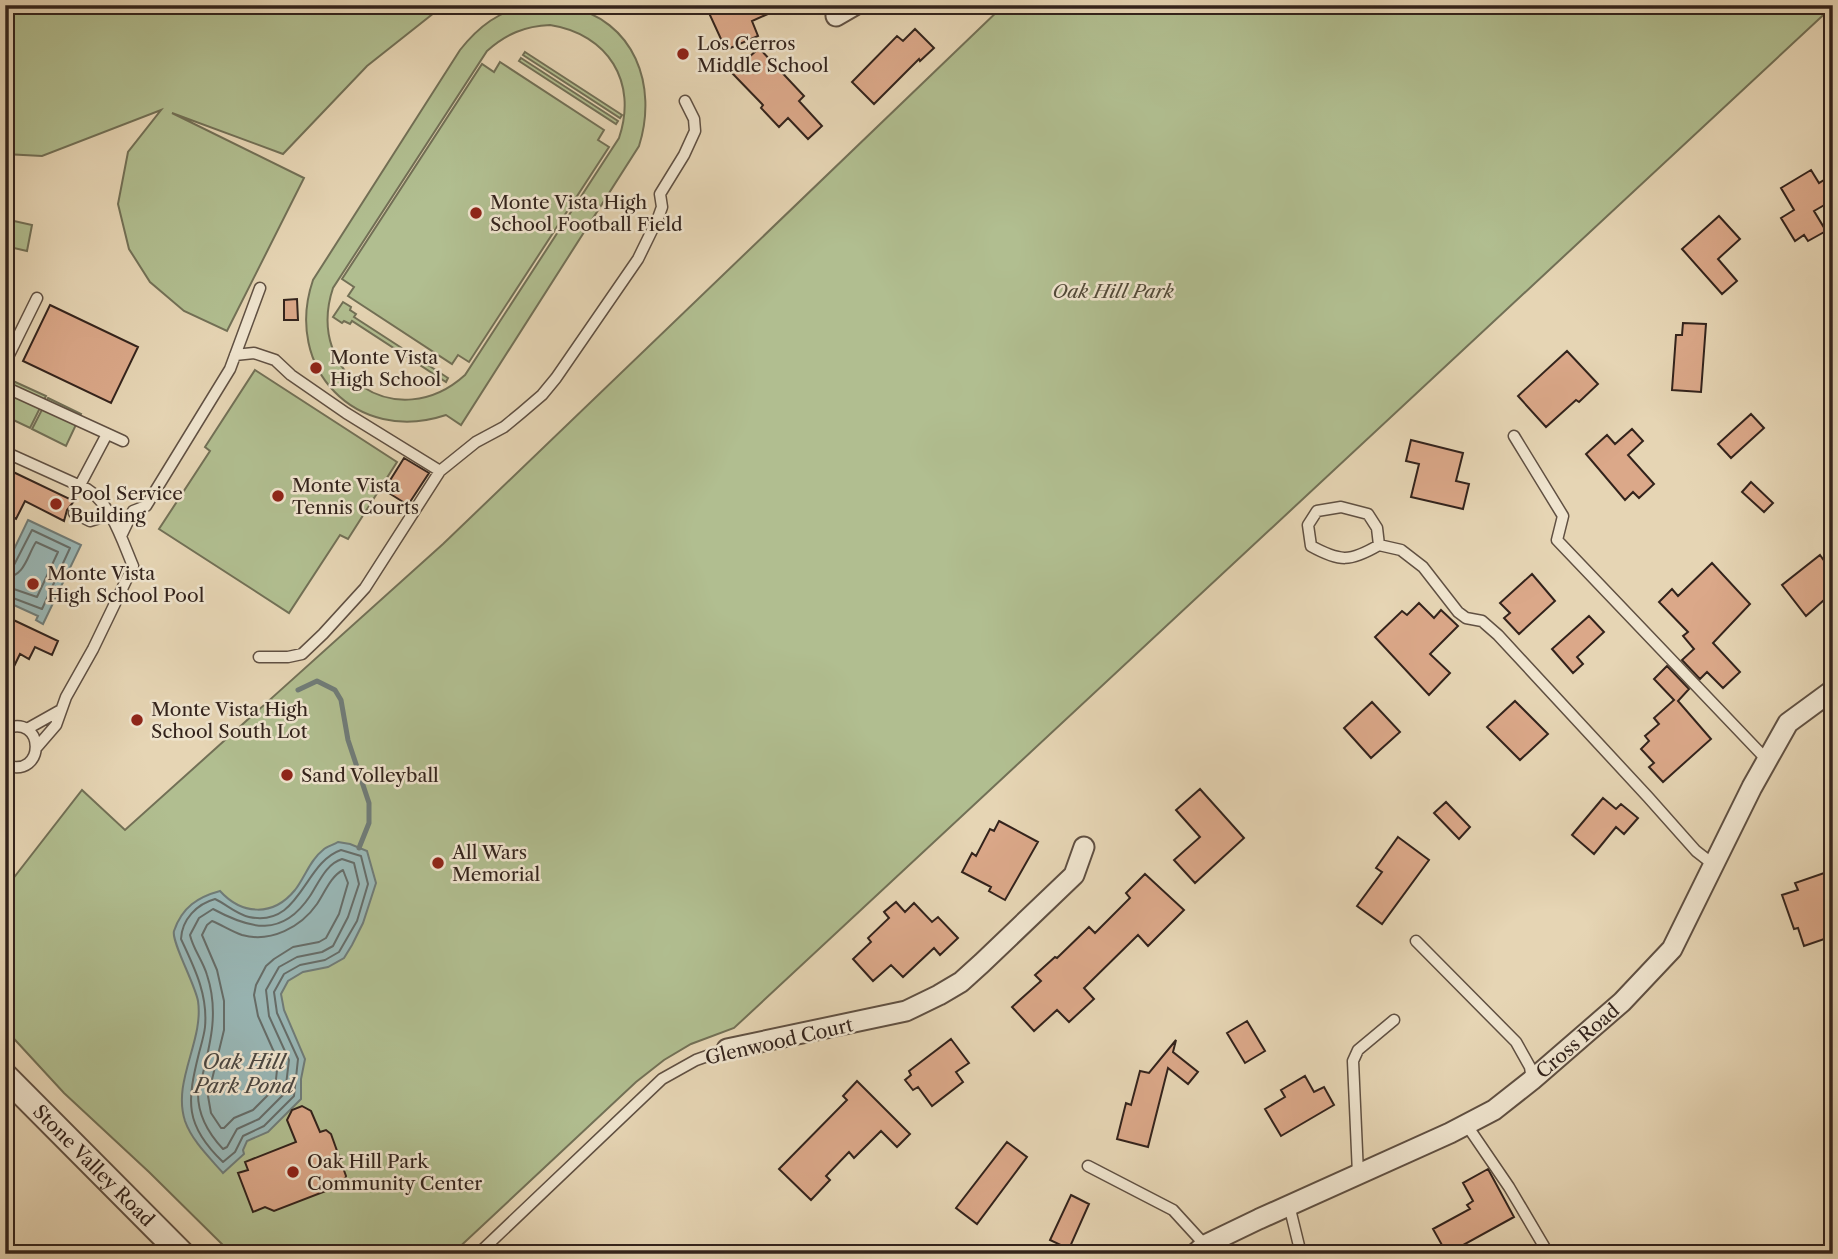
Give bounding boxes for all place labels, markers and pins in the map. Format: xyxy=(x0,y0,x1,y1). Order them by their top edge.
place label: Los Cerros Middle School xyxy=(697,32,829,77)
marker: Los Cerros Middle School xyxy=(675,46,691,62)
place label: Monte Vista High School Football Field xyxy=(490,191,683,236)
marker: Monte Vista High School Football Field xyxy=(468,205,484,221)
place label: Monte Vista High School xyxy=(330,346,442,391)
marker: Monte Vista High School xyxy=(308,360,324,376)
place label: Monte Vista Tennis Courts xyxy=(292,474,419,519)
place label: Pool Service Building xyxy=(70,482,183,527)
marker: Monte Vista Tennis Courts xyxy=(270,488,286,504)
marker: Pool Service Building xyxy=(48,496,64,512)
place label: Monte Vista High School Pool xyxy=(47,562,205,607)
marker: Monte Vista High School Pool xyxy=(25,576,41,592)
place label: Monte Vista High School South Lot xyxy=(151,698,308,743)
marker: Monte Vista High School South Lot xyxy=(129,712,145,728)
place label: Sand Volleyball xyxy=(301,764,439,787)
marker: Sand Volleyball xyxy=(279,767,295,783)
place label: All Wars Memorial xyxy=(451,841,541,886)
marker: All Wars Memorial xyxy=(430,855,446,871)
place label: Oak Hill Park Community Center xyxy=(307,1150,482,1195)
marker: Oak Hill Park Community Center xyxy=(285,1164,301,1180)

